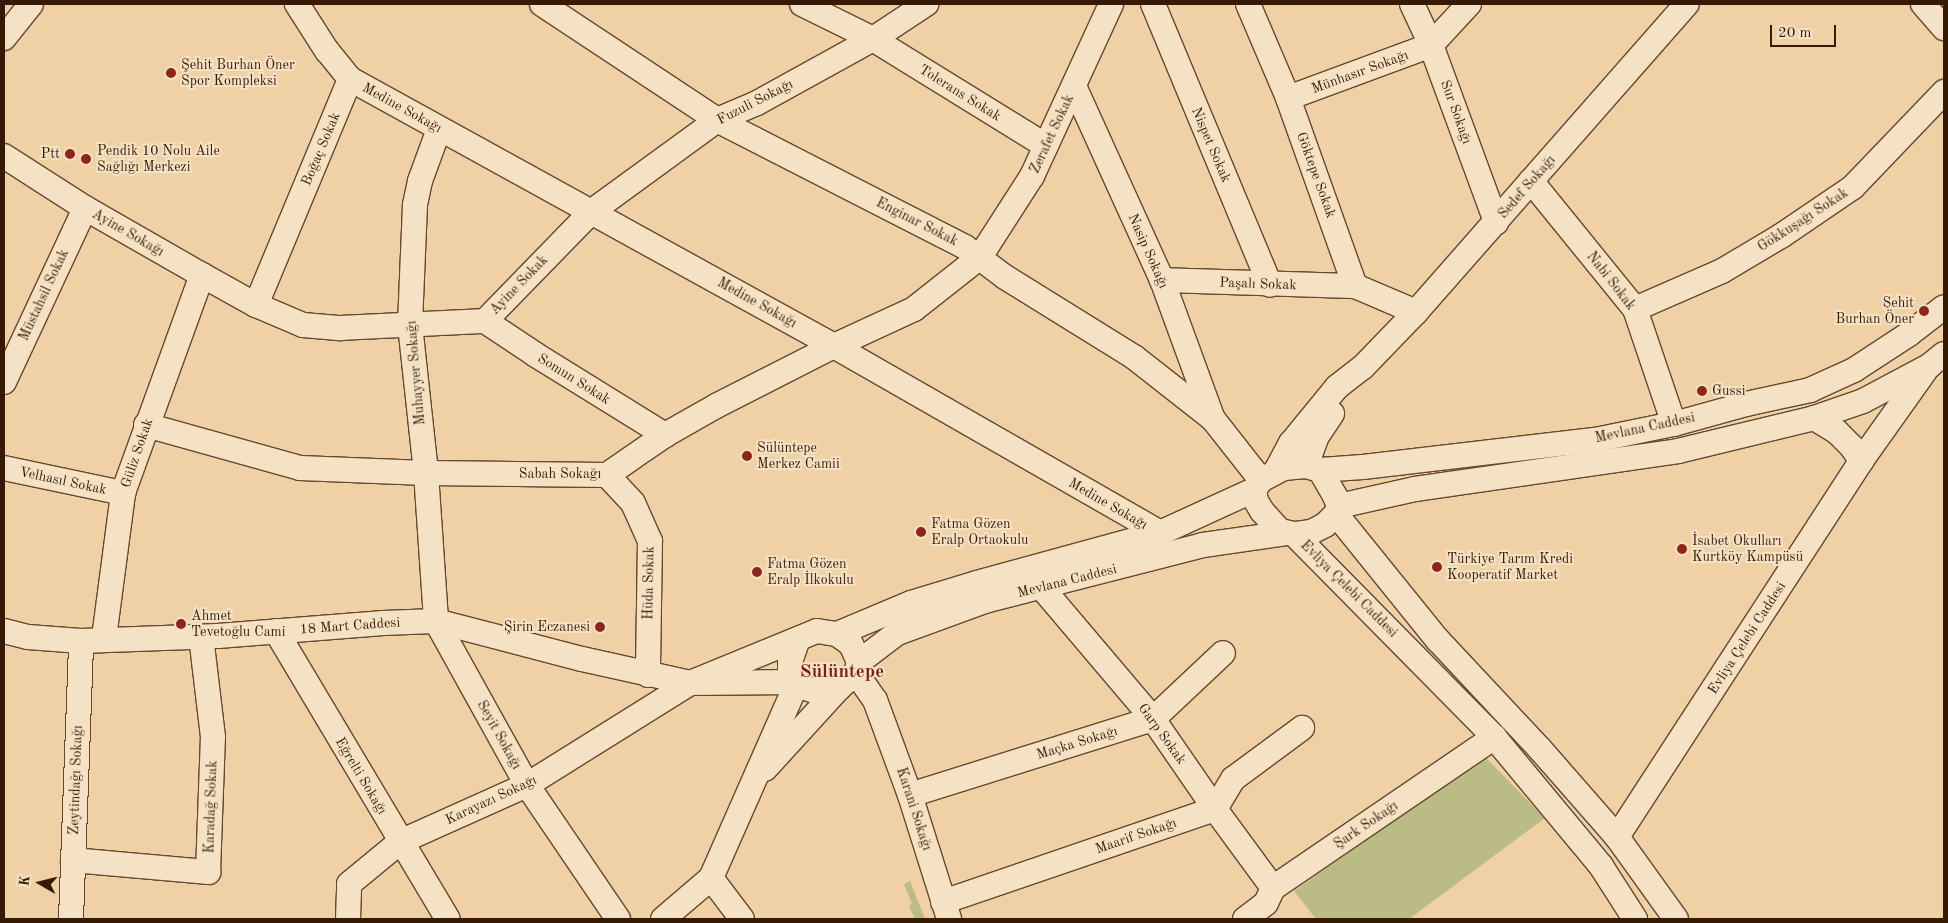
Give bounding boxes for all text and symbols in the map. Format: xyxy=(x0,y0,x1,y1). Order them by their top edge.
scale bar xyxy=(1773,15,1839,47)
text: 20 m xyxy=(1778,26,1812,41)
street label: Münhasır Sokağı xyxy=(1309,47,1411,97)
place label: Şehit Burhan Öner Spor Kompleksi xyxy=(181,57,295,90)
street label: Tolerans Sokak xyxy=(916,61,1004,125)
marker: Şehit Burhan Öner Spor Kompleksi xyxy=(165,67,177,79)
street label: Fuzuli Sokağı xyxy=(714,76,796,128)
street label: Sur Sokağı xyxy=(1437,78,1475,146)
street label: Medine Sokağı xyxy=(359,79,445,137)
street label: Zerafet Sokak xyxy=(1026,92,1078,176)
street label: Nispet Sokak xyxy=(1188,105,1234,185)
street label: Boğaç Sokak xyxy=(298,110,344,188)
street label: Göktepe Sokak xyxy=(1293,130,1339,220)
place label: Pendik 10 Nolu Aile Sağlığı Merkezi xyxy=(97,143,220,176)
place label: Ptt xyxy=(41,146,60,162)
marker: Ptt xyxy=(64,148,76,160)
marker: Pendik 10 Nolu Aile Sağlığı Merkezi xyxy=(79,152,93,166)
street label: Sedef Sokağı xyxy=(1495,152,1559,222)
street label: Gökkuşağı Sokak xyxy=(1755,185,1851,255)
street label: Enginar Sokak xyxy=(873,194,961,250)
street label: Ayine Sokağı xyxy=(89,206,167,260)
street label: Nasip Sokağı xyxy=(1124,211,1172,291)
street label: Müstahsil Sokak xyxy=(15,246,73,344)
street label: Nabi Sokak xyxy=(1583,248,1639,314)
street label: Ayine Sokak xyxy=(486,252,552,318)
street label: Medine Sokağı xyxy=(714,274,800,332)
street label: Paşalı Sokak xyxy=(1219,274,1297,294)
place label: Şehit Burhan Öner xyxy=(1836,295,1914,328)
marker: Şehit Burhan Öner xyxy=(1918,305,1930,317)
street label: Muhayyer Sokağı xyxy=(403,320,429,426)
street label: Somun Sokak xyxy=(534,350,614,408)
place label: Gussi xyxy=(1712,383,1745,399)
marker: Gussi xyxy=(1696,385,1708,397)
street label: Mevlana Caddesi xyxy=(1593,409,1697,447)
street label: Güliz Sokak xyxy=(117,416,157,490)
place label: Sülüntepe Merkez Camii xyxy=(757,440,840,472)
marker: Sülüntepe Merkez Camii xyxy=(741,450,753,462)
street label: Velhasıl Sokak xyxy=(18,464,108,498)
street label: Sabah Sokağı xyxy=(519,466,601,482)
street label: Medine Sokağı xyxy=(1066,475,1150,533)
place label: Fatma Gözen Eralp Ortaokulu xyxy=(931,516,1029,548)
marker: Fatma Gözen Eralp Ortaokulu xyxy=(915,526,927,538)
place label: İsabet Okulları Kurtköy Kampüsü xyxy=(1692,533,1803,566)
street label: Evliya Çelebi Caddesi xyxy=(1297,537,1401,641)
marker: İsabet Okulları Kurtköy Kampüsü xyxy=(1676,543,1688,555)
street label: Hüda Sokak xyxy=(640,546,658,620)
place label: Türkiye Tarım Kredi Kooperatif Market xyxy=(1447,551,1573,584)
place label: Fatma Gözen Eralp İlkokulu xyxy=(767,556,854,588)
street label: Mevlana Caddesi xyxy=(1016,561,1118,601)
marker: Türkiye Tarım Kredi Kooperatif Market xyxy=(1431,561,1443,573)
marker: Fatma Gözen Eralp İlkokulu xyxy=(751,566,763,578)
street label: Evliya Çelebi Caddesi xyxy=(1704,579,1790,697)
place label: Ahmet Tevetoğlu Cami xyxy=(191,608,285,640)
street label: 18 Mart Caddesi xyxy=(299,614,401,638)
marker: Ahmet Tevetoğlu Cami xyxy=(175,618,187,630)
place label: Şirin Eczanesi xyxy=(504,619,590,635)
marker: Şirin Eczanesi xyxy=(594,621,606,633)
district label: Sülüntepe xyxy=(800,662,884,684)
street label: Seyit Sokağı xyxy=(473,698,525,772)
street label: Garp Sokak xyxy=(1134,700,1190,768)
street label: Maçka Sokağı xyxy=(1034,723,1120,763)
street label: Zeytindağı Sokağı xyxy=(66,725,86,835)
street label: Eğrelti Sokağı xyxy=(331,734,391,818)
street label: Karadağ Sokak xyxy=(201,760,221,854)
street label: Karani Sokağı xyxy=(893,765,935,853)
street label: Karayazı Sokağı xyxy=(443,772,539,828)
street label: Şark Sokağı xyxy=(1331,797,1401,853)
street label: Maarif Sokağı xyxy=(1093,814,1179,858)
north arrow xyxy=(15,858,65,908)
text: K xyxy=(17,875,33,887)

